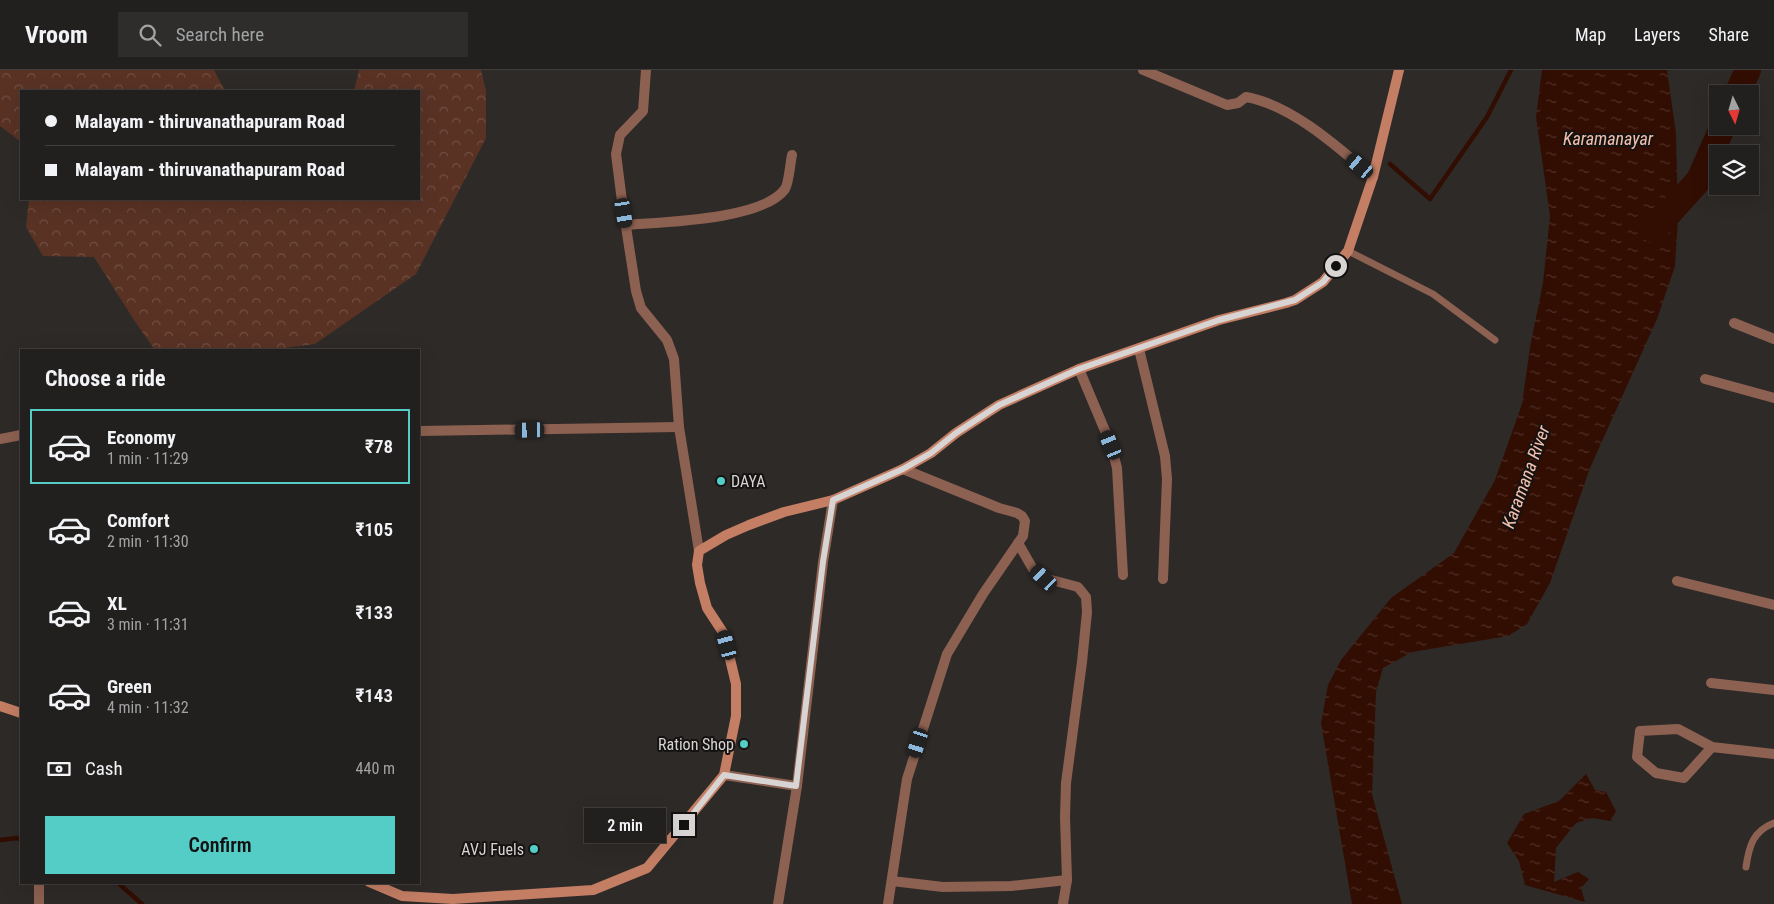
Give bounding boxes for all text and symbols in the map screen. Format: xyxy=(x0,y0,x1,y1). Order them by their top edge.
search box xyxy=(118,12,468,57)
text: Vroom xyxy=(25,21,88,49)
icon: search xyxy=(136,21,164,49)
text: Search here xyxy=(176,23,264,46)
text: Map xyxy=(1575,24,1606,45)
text: Layers xyxy=(1634,24,1681,45)
text: Share xyxy=(1709,24,1749,45)
north arrow xyxy=(1709,85,1759,135)
map controls xyxy=(1709,85,1759,195)
text: Malayam - thiruvanathapuram Road xyxy=(75,110,345,133)
water label: Karamanayar xyxy=(1563,128,1654,149)
button: layers xyxy=(1709,145,1759,195)
car xyxy=(1343,151,1376,181)
text: Malayam - thiruvanathapuram Road xyxy=(75,158,345,181)
car xyxy=(614,197,633,229)
route start xyxy=(1325,255,1347,277)
text: Choose a ride xyxy=(45,366,166,391)
car xyxy=(514,422,545,438)
water label: Karamana River xyxy=(1497,422,1554,531)
icon: car xyxy=(47,424,92,469)
text: Economy xyxy=(107,426,176,449)
car xyxy=(1098,428,1123,462)
text: ₹78 xyxy=(365,435,393,458)
text: 1 min · 11:29 xyxy=(107,449,189,468)
place label: DAYA xyxy=(731,472,765,491)
marker: DAYA xyxy=(715,475,727,487)
icon: car xyxy=(47,507,92,552)
text: Comfort xyxy=(107,509,170,532)
text: ₹105 xyxy=(355,518,393,541)
text: 2 min · 11:30 xyxy=(107,532,189,551)
car xyxy=(1027,562,1060,594)
icon: car xyxy=(47,590,92,635)
text: XL xyxy=(107,592,127,615)
text: ₹133 xyxy=(355,601,393,624)
text: 3 min · 11:31 xyxy=(107,615,189,634)
car xyxy=(715,629,738,661)
icon: car xyxy=(47,673,92,718)
text: Green xyxy=(107,675,152,698)
text: ₹143 xyxy=(355,684,393,707)
text: 4 min · 11:32 xyxy=(107,698,189,717)
car xyxy=(906,726,929,760)
place label: Ration Shop xyxy=(658,735,734,754)
marker: Ration Shop xyxy=(738,738,750,750)
icon: cash xyxy=(45,755,73,783)
text: Cash xyxy=(85,757,123,780)
text: 440 m xyxy=(356,759,395,778)
callout: 2 min xyxy=(584,808,666,842)
route end xyxy=(673,814,695,836)
button: Confirm xyxy=(45,816,395,874)
text: 2 min xyxy=(607,816,643,835)
place label: AVJ Fuels xyxy=(461,840,524,859)
marker: AVJ Fuels xyxy=(528,843,540,855)

